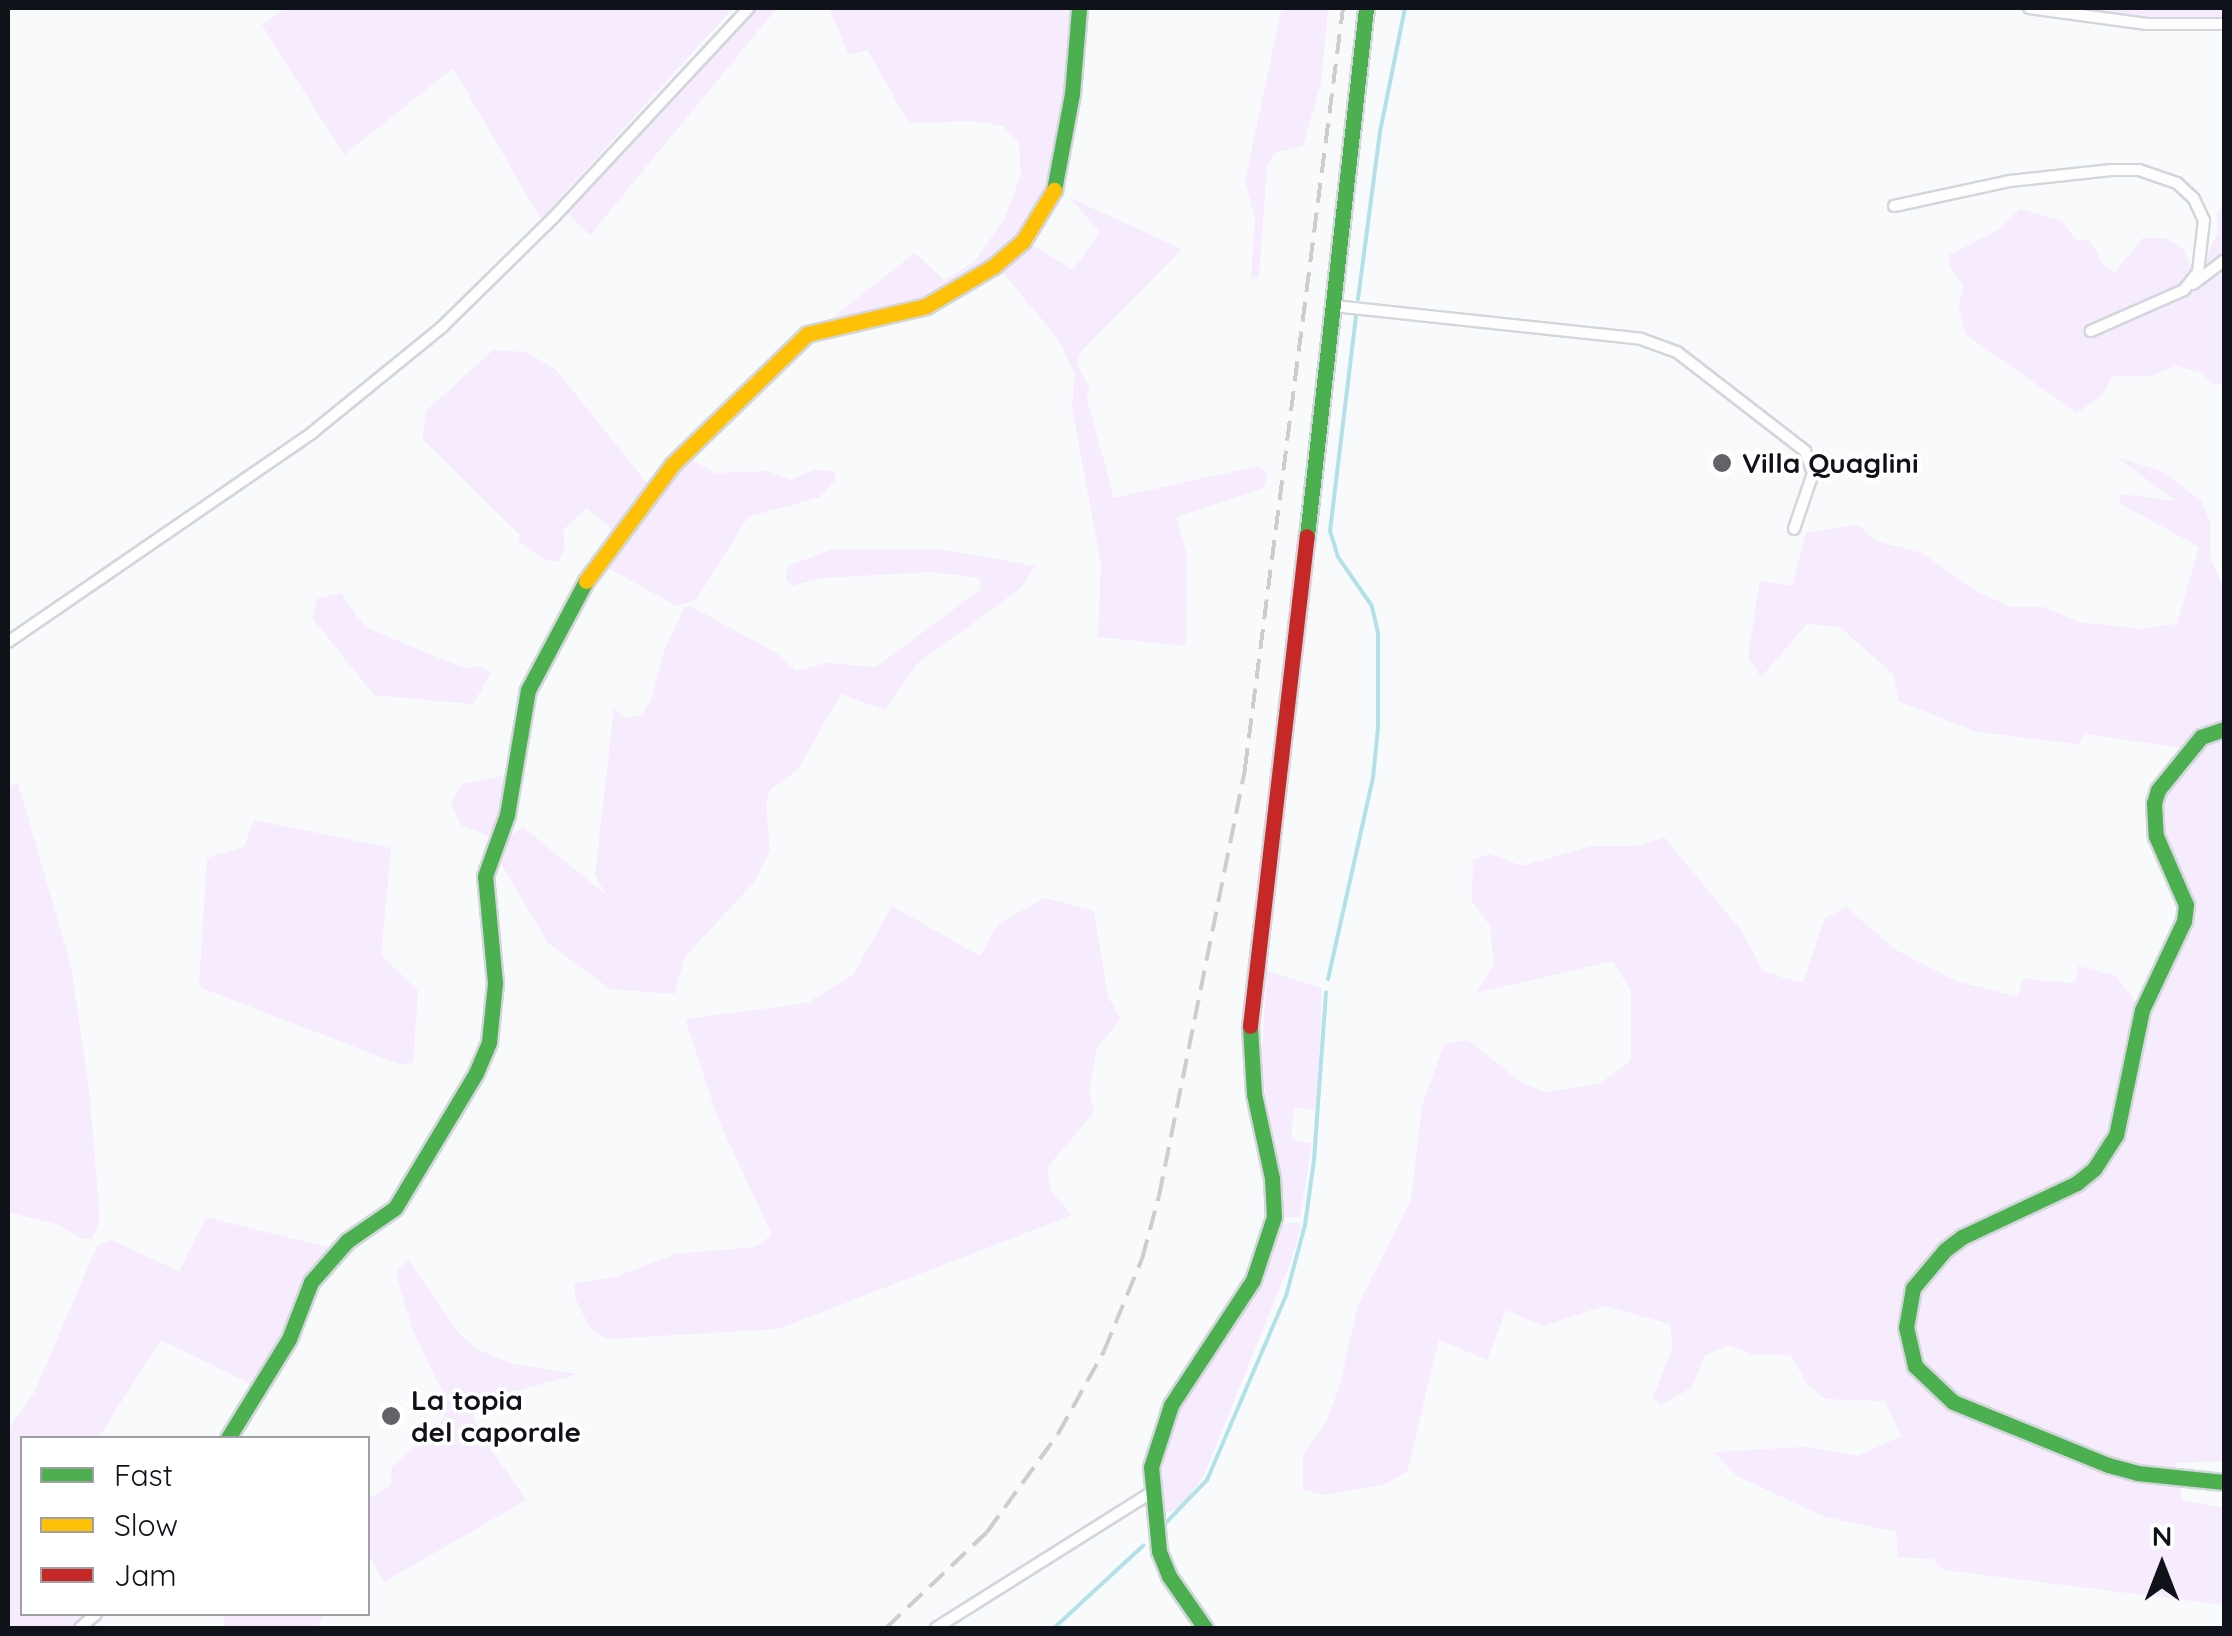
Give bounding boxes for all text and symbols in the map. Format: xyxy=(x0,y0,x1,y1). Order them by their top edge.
place label: Villa Quaglini xyxy=(1742,446,1919,480)
marker: Villa Quaglini xyxy=(1711,452,1733,474)
place label: La topia del caporale xyxy=(411,1383,581,1449)
marker: La topia del caporale xyxy=(380,1405,402,1427)
legend xyxy=(20,1436,370,1616)
text: Fast xyxy=(114,1456,173,1494)
text: Slow xyxy=(114,1506,178,1544)
north arrow xyxy=(2112,1516,2212,1616)
text: N xyxy=(2152,1518,2172,1553)
text: Jam xyxy=(114,1556,177,1594)

